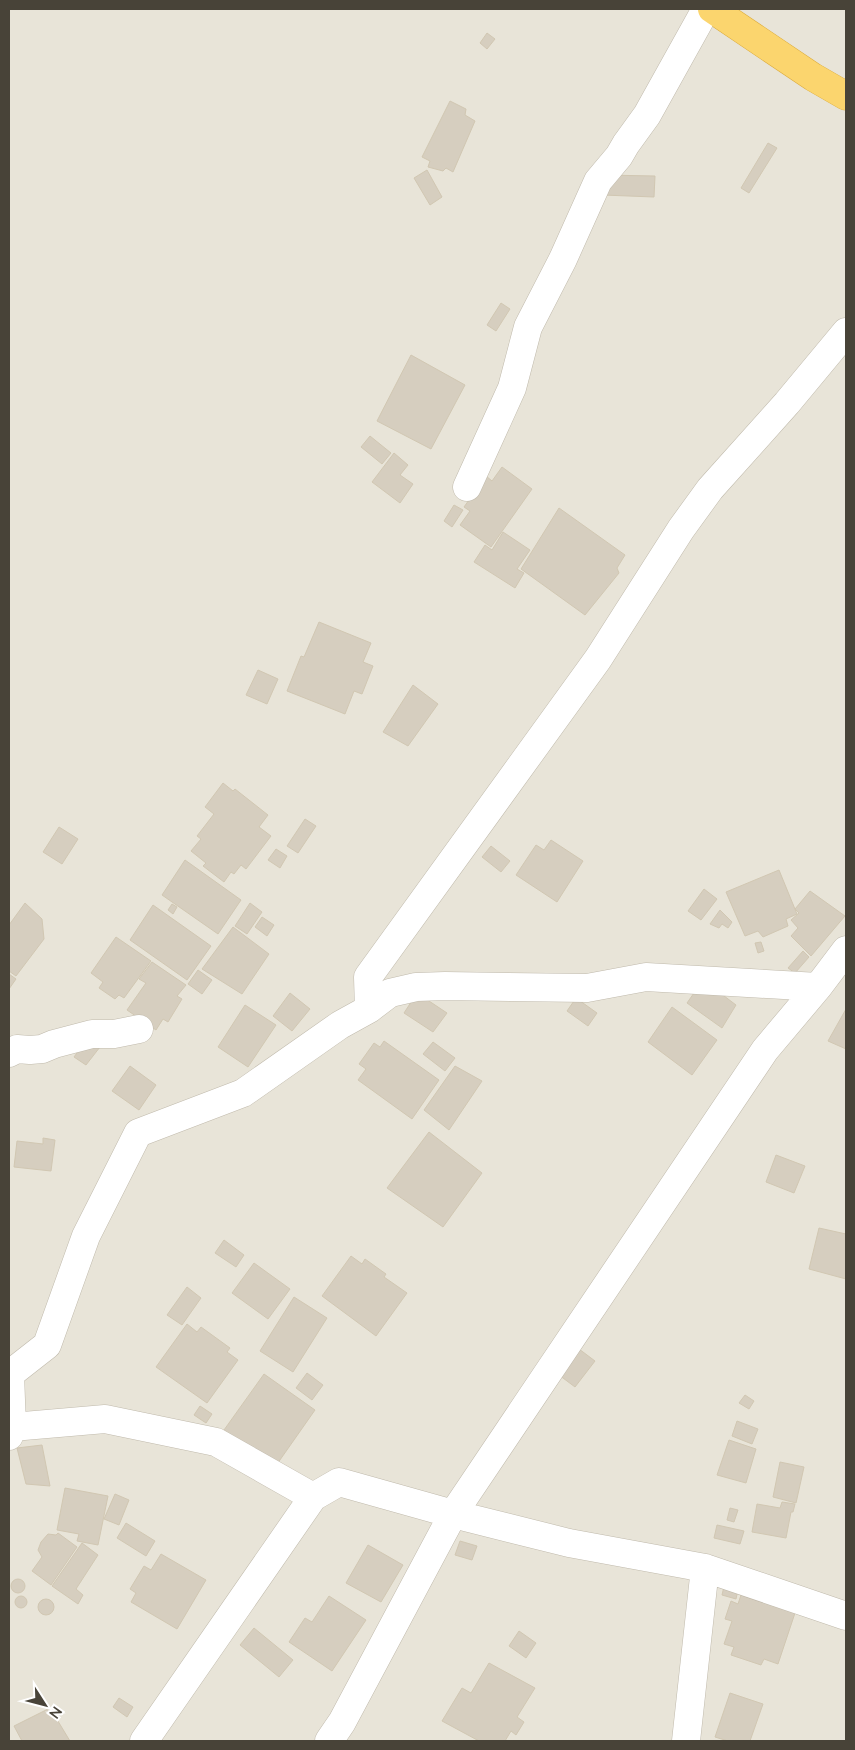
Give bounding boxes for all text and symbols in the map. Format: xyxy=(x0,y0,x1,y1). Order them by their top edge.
north arrow xyxy=(20,1680,70,1730)
text: N xyxy=(46,1704,66,1722)

